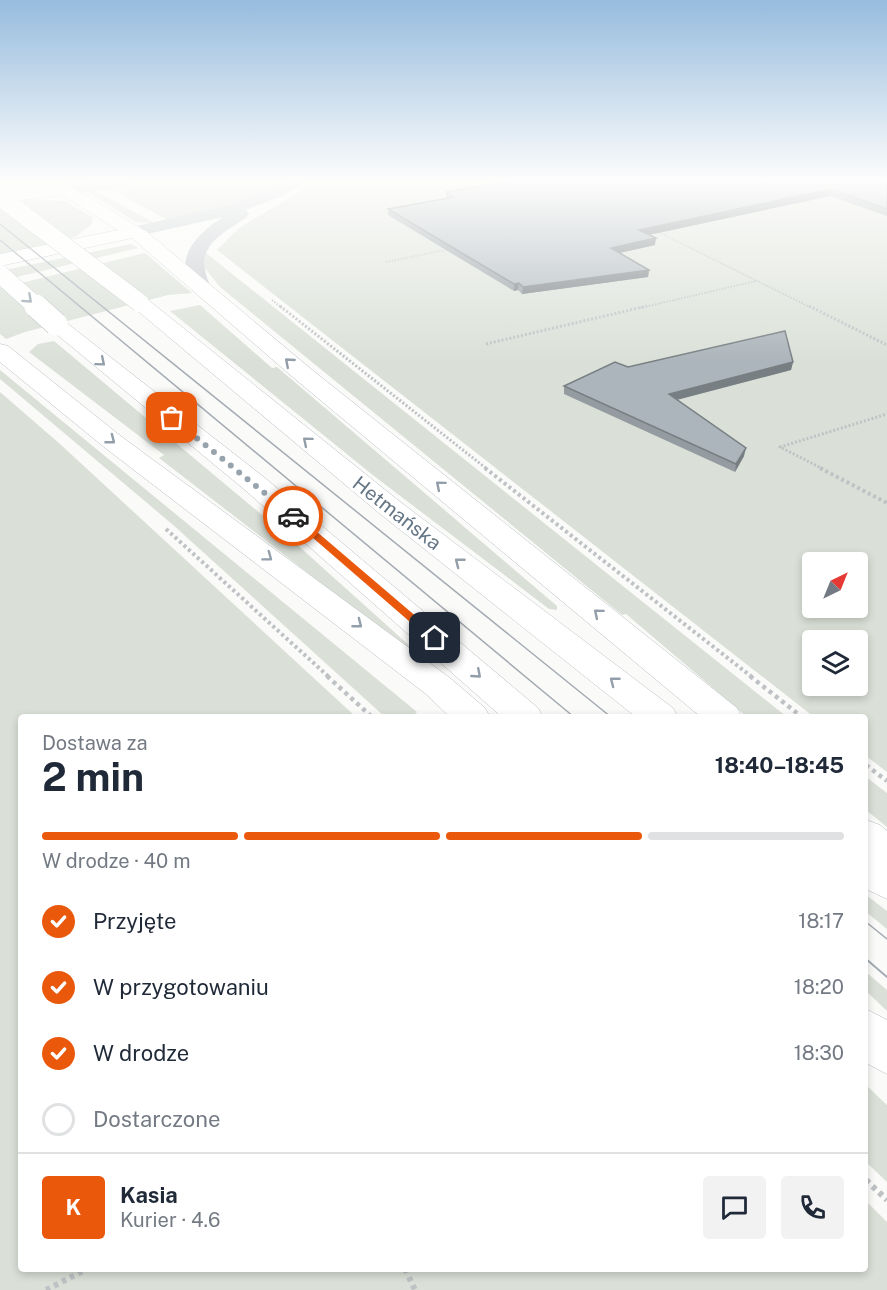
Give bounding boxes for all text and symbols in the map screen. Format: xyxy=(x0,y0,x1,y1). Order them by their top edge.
one-way arrow xyxy=(21,292,32,303)
one-way arrow xyxy=(94,355,105,366)
one-way arrow xyxy=(285,358,296,369)
pin xyxy=(146,392,197,443)
icon: bag xyxy=(155,401,188,434)
one-way arrow xyxy=(104,433,115,444)
one-way arrow xyxy=(303,437,314,448)
street label: Hetmańska xyxy=(348,471,446,555)
one-way arrow xyxy=(436,481,447,492)
courier xyxy=(263,486,323,546)
icon: car xyxy=(277,500,310,533)
one-way arrow xyxy=(261,549,272,560)
north arrow xyxy=(802,552,868,618)
map controls xyxy=(802,552,868,696)
one-way arrow xyxy=(455,558,466,569)
one-way arrow xyxy=(594,609,605,620)
pin xyxy=(409,612,460,663)
one-way arrow xyxy=(351,617,362,628)
icon: home xyxy=(418,621,451,654)
button: layers xyxy=(802,630,868,696)
one-way arrow xyxy=(470,667,481,678)
one-way arrow xyxy=(609,678,620,689)
text: Dostawa za xyxy=(42,731,148,755)
text: 18:40–18:45 xyxy=(715,752,844,778)
text: 2 min xyxy=(42,754,144,800)
text: W drodze · 40 m xyxy=(42,849,191,873)
icon: check xyxy=(42,905,75,938)
text: Przyjęte xyxy=(93,908,176,934)
text: 18:17 xyxy=(798,909,844,933)
icon: check xyxy=(42,971,75,1004)
text: W przygotowaniu xyxy=(93,974,269,1000)
text: 18:20 xyxy=(794,975,844,999)
icon: check xyxy=(42,1037,75,1070)
text: W drodze xyxy=(93,1040,189,1066)
text: 18:30 xyxy=(794,1041,844,1065)
text: Dostarczone xyxy=(93,1106,220,1132)
button: chat xyxy=(703,1176,766,1239)
button: phone xyxy=(781,1176,844,1239)
text: Kasia xyxy=(120,1182,178,1208)
text: K xyxy=(66,1194,81,1220)
text: Kurier · 4.6 xyxy=(120,1208,220,1232)

